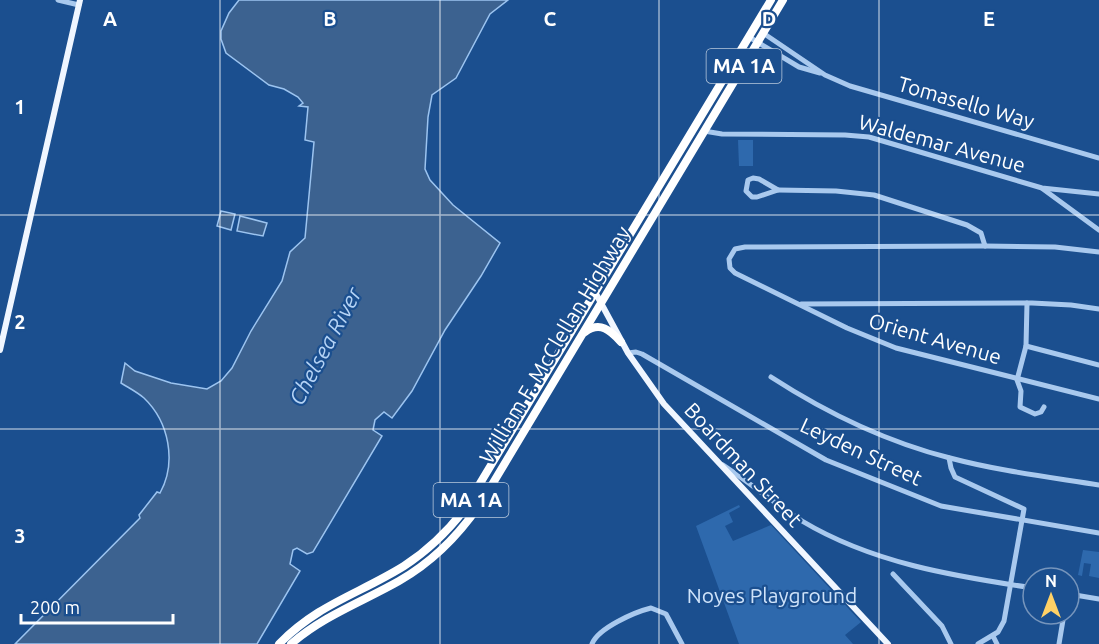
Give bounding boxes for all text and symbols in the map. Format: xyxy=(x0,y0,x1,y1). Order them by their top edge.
text: A xyxy=(103,7,117,30)
text: B xyxy=(323,7,337,30)
text: C xyxy=(544,7,557,30)
text: D xyxy=(762,7,776,30)
text: E xyxy=(983,7,995,30)
road number: MA 1A xyxy=(706,49,782,83)
street label: Tomasello Way xyxy=(895,71,1037,133)
text: 1 xyxy=(14,95,26,118)
street label: Waldemar Avenue xyxy=(856,109,1028,177)
street label: William F. McClellan Highway xyxy=(474,222,635,467)
water label: Chelsea River xyxy=(283,282,366,409)
street label: Orient Avenue xyxy=(866,308,1004,368)
text: 2 xyxy=(14,310,26,333)
street label: Boardman Street xyxy=(680,397,807,531)
street label: Leyden Street xyxy=(797,412,926,490)
road number: MA 1A xyxy=(434,483,508,517)
text: 3 xyxy=(14,524,26,547)
north arrow xyxy=(1021,566,1081,626)
text: N xyxy=(1045,572,1057,590)
park label: Noyes Playground xyxy=(687,583,857,607)
scale bar xyxy=(21,587,172,625)
text: 200 m xyxy=(30,597,80,617)

